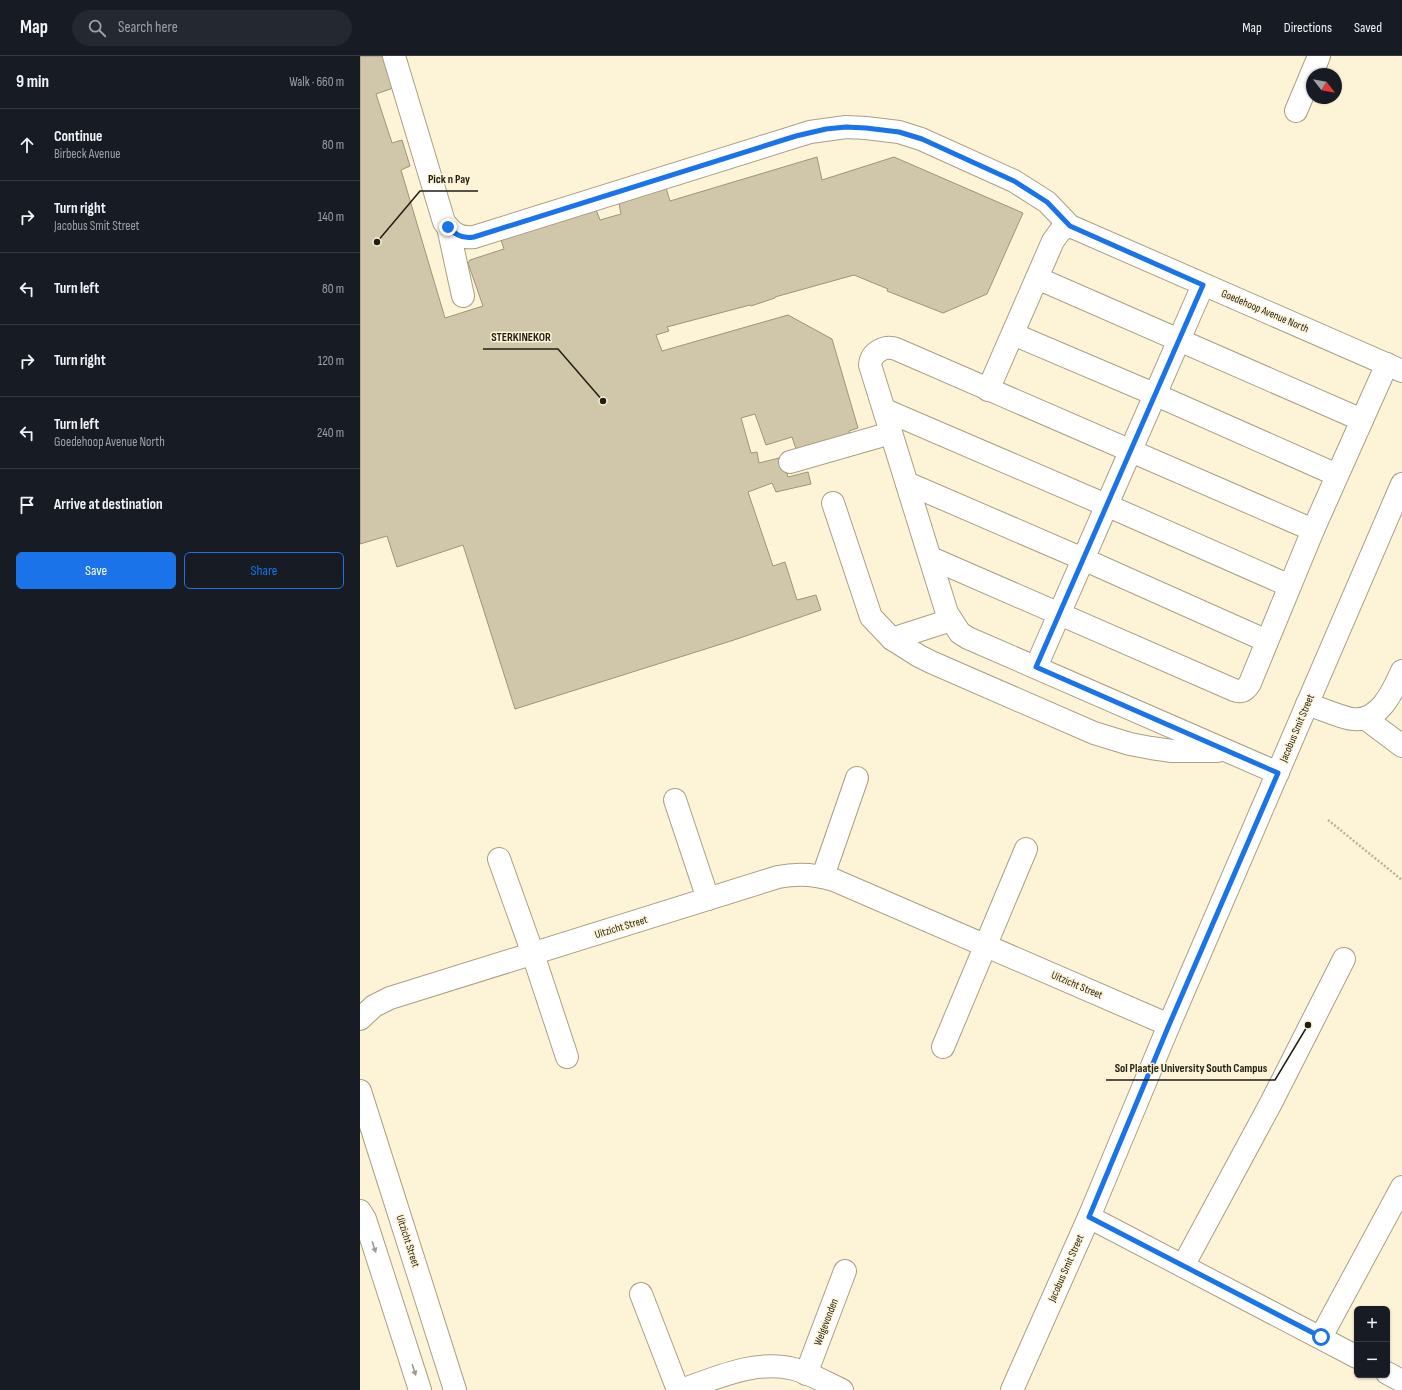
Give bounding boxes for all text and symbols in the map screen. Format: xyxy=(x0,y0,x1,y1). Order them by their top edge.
search box xyxy=(72,10,352,46)
text: Map xyxy=(20,16,48,39)
icon: search xyxy=(86,17,108,39)
text: Search here xyxy=(118,18,178,37)
text: Map xyxy=(1242,19,1262,36)
text: Directions xyxy=(1284,19,1332,36)
text: Saved xyxy=(1354,19,1382,36)
north arrow xyxy=(1306,68,1342,104)
text: 9 min xyxy=(16,72,49,92)
text: Walk · 660 m xyxy=(289,74,344,90)
text: Continue xyxy=(54,127,103,146)
icon: ahead xyxy=(16,134,38,156)
text: 80 m xyxy=(322,137,344,153)
text: Birbeck Avenue xyxy=(54,146,121,162)
callout: Pick n Pay xyxy=(420,167,478,191)
text: Pick n Pay xyxy=(428,172,470,187)
text: Turn right xyxy=(54,199,106,218)
icon: right xyxy=(16,206,38,228)
text: 140 m xyxy=(318,209,344,225)
text: Jacobus Smit Street xyxy=(54,218,140,234)
route end xyxy=(439,218,457,236)
icon: left xyxy=(16,278,38,300)
text: Turn left xyxy=(54,279,99,298)
text: 80 m xyxy=(322,281,344,297)
street label: Goedehoop Avenue North xyxy=(1219,287,1311,335)
callout: STERKINEKOR xyxy=(483,325,558,349)
text: STERKINEKOR xyxy=(491,330,551,345)
icon: right xyxy=(16,350,38,372)
text: Turn right xyxy=(54,351,106,370)
text: 120 m xyxy=(318,353,344,369)
text: Turn left xyxy=(54,415,99,434)
icon: left xyxy=(16,422,38,444)
text: 240 m xyxy=(317,425,344,441)
text: Goedehoop Avenue North xyxy=(54,434,165,450)
icon: arrive xyxy=(16,494,38,516)
text: Arrive at destination xyxy=(54,495,163,514)
button: Save xyxy=(16,552,176,589)
button: Share xyxy=(184,552,344,589)
street label: Jacobus Smit Street xyxy=(1276,692,1317,765)
street label: Uitzicht Street xyxy=(593,913,650,941)
street label: Uitzicht Street xyxy=(1049,968,1105,1002)
callout: Sol Plaatje University South Campus xyxy=(1106,1056,1275,1080)
text: Sol Plaatje University South Campus xyxy=(1115,1061,1268,1076)
street label: Uitzicht Street xyxy=(393,1213,423,1269)
street label: Jacobus Smit Street xyxy=(1045,1232,1087,1305)
one-way arrow xyxy=(371,1241,377,1253)
street label: Welgevonden xyxy=(811,1296,841,1347)
map controls xyxy=(1354,1306,1390,1378)
button: + xyxy=(1354,1306,1390,1342)
route start xyxy=(1312,1328,1330,1346)
button: − xyxy=(1354,1342,1390,1378)
one-way arrow xyxy=(411,1365,417,1377)

